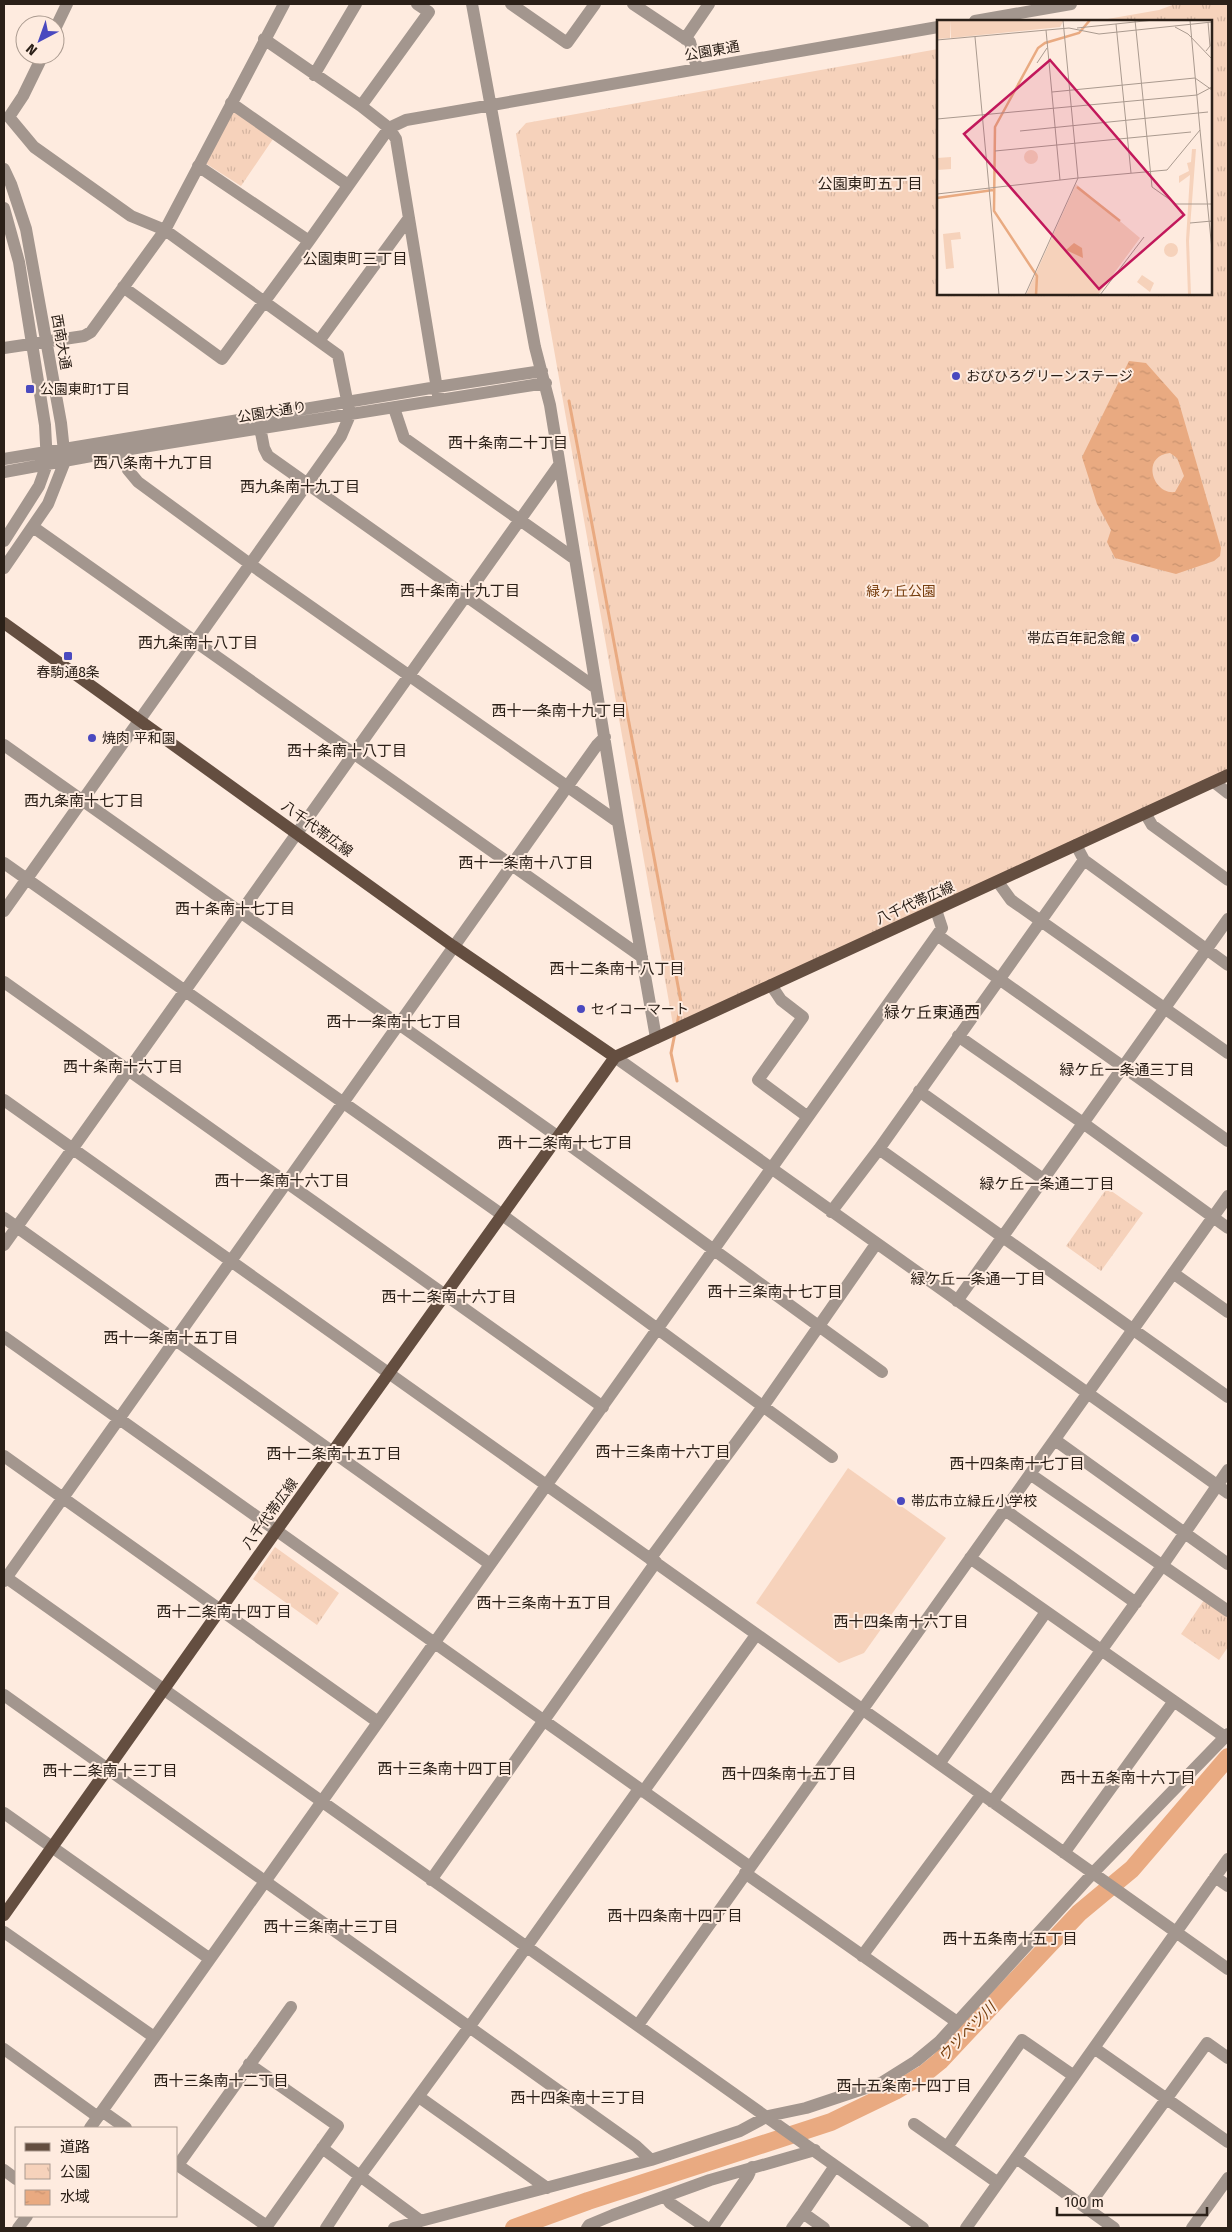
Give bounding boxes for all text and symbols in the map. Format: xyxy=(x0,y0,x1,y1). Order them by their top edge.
north arrow xyxy=(15,15,65,65)
inset map xyxy=(937,20,1212,295)
street label: 公園東通 xyxy=(683,38,741,64)
text: N xyxy=(23,40,41,59)
district label: 公園東町五丁目 xyxy=(817,175,923,193)
district label: 公園東町三丁目 xyxy=(302,250,408,268)
street label: 西南大通 xyxy=(48,313,74,371)
place label: おびひろグリーンステージ xyxy=(966,368,1133,385)
marker: おびひろグリーンステージ xyxy=(950,370,962,382)
place label: 公園東町1丁目 xyxy=(40,381,130,398)
marker: 公園東町1丁目 xyxy=(24,383,36,395)
street label: 公園大通り xyxy=(236,398,308,426)
district label: 西十条南二十丁目 xyxy=(448,434,568,452)
district label: 西八条南十九丁目 xyxy=(93,454,213,472)
district label: 西九条南十九丁目 xyxy=(240,478,360,496)
district label: 西十条南十九丁目 xyxy=(400,582,520,600)
park label: 緑ヶ丘公園 xyxy=(866,583,936,600)
place label: 帯広百年記念館 xyxy=(1027,630,1125,647)
marker: 帯広百年記念館 xyxy=(1129,632,1141,644)
district label: 西九条南十八丁目 xyxy=(138,634,258,652)
marker: 春駒通8条 xyxy=(62,650,74,662)
place label: 春駒通8条 xyxy=(36,664,100,681)
district label: 西十一条南十九丁目 xyxy=(491,702,627,720)
place label: 焼肉 平和園 xyxy=(102,730,176,747)
marker: 焼肉 平和園 xyxy=(86,732,98,744)
district label: 西十条南十八丁目 xyxy=(287,742,407,760)
district label: 西九条南十七丁目 xyxy=(24,792,144,810)
street label: 八千代帯広線 xyxy=(278,797,356,861)
district label: 西十一条南十八丁目 xyxy=(458,854,594,872)
street label: 八千代帯広線 xyxy=(873,878,957,928)
district label: 西十条南十七丁目 xyxy=(175,900,295,918)
district label: 西十二条南十八丁目 xyxy=(549,960,685,978)
place label: セイコーマート xyxy=(591,1001,689,1018)
marker: セイコーマート xyxy=(575,1003,587,1015)
district label: 緑ケ丘東通西 xyxy=(884,1003,980,1022)
district label: 西十一条南十七丁目 xyxy=(326,1013,462,1031)
district label: 西十条南十六丁目 xyxy=(63,1058,183,1076)
district label: 緑ケ丘一条通三丁目 xyxy=(1059,1061,1195,1079)
district label: 西十二条南十七丁目 xyxy=(497,1134,633,1152)
district label: 西十一条南十六丁目 xyxy=(214,1172,350,1190)
district label: 緑ケ丘一条通二丁目 xyxy=(979,1175,1115,1193)
district label: 緑ケ丘一条通一丁目 xyxy=(910,1270,1046,1288)
district label: 西十三条南十七丁目 xyxy=(707,1283,843,1301)
district label: 西十二条南十六丁目 xyxy=(381,1288,517,1306)
district label: 西十一条南十五丁目 xyxy=(103,1329,239,1347)
district label: 西十三条南十六丁目 xyxy=(595,1443,731,1461)
district label: 西十二条南十五丁目 xyxy=(266,1445,402,1463)
district label: 西十四条南十七丁目 xyxy=(949,1455,1085,1473)
street label: 八千代帯広線 xyxy=(238,1475,302,1553)
place label: 帯広市立緑丘小学校 xyxy=(911,1493,1037,1510)
marker: 帯広市立緑丘小学校 xyxy=(895,1495,907,1507)
district label: 西十三条南十五丁目 xyxy=(476,1594,612,1612)
district label: 西十二条南十四丁目 xyxy=(156,1603,292,1621)
district label: 西十四条南十六丁目 xyxy=(833,1613,969,1631)
district label: 西十三条南十四丁目 xyxy=(377,1760,513,1778)
district label: 西十二条南十三丁目 xyxy=(42,1762,178,1780)
district label: 西十四条南十五丁目 xyxy=(721,1765,857,1783)
district label: 西十五条南十六丁目 xyxy=(1060,1769,1196,1787)
district label: 西十四条南十四丁目 xyxy=(607,1907,743,1925)
district label: 西十三条南十三丁目 xyxy=(263,1918,399,1936)
district label: 西十五条南十五丁目 xyxy=(942,1930,1078,1948)
water label: ウツベツ川 xyxy=(934,1997,1001,2065)
district label: 西十三条南十二丁目 xyxy=(153,2072,289,2090)
district label: 西十五条南十四丁目 xyxy=(836,2077,972,2095)
district label: 西十四条南十三丁目 xyxy=(510,2089,646,2107)
legend xyxy=(15,2127,178,2217)
text: 道路 xyxy=(60,2138,90,2156)
text: 公園 xyxy=(60,2163,90,2181)
scale bar xyxy=(1057,2184,1207,2216)
text: 水域 xyxy=(60,2188,90,2206)
text: 100 m xyxy=(1064,2193,1104,2211)

